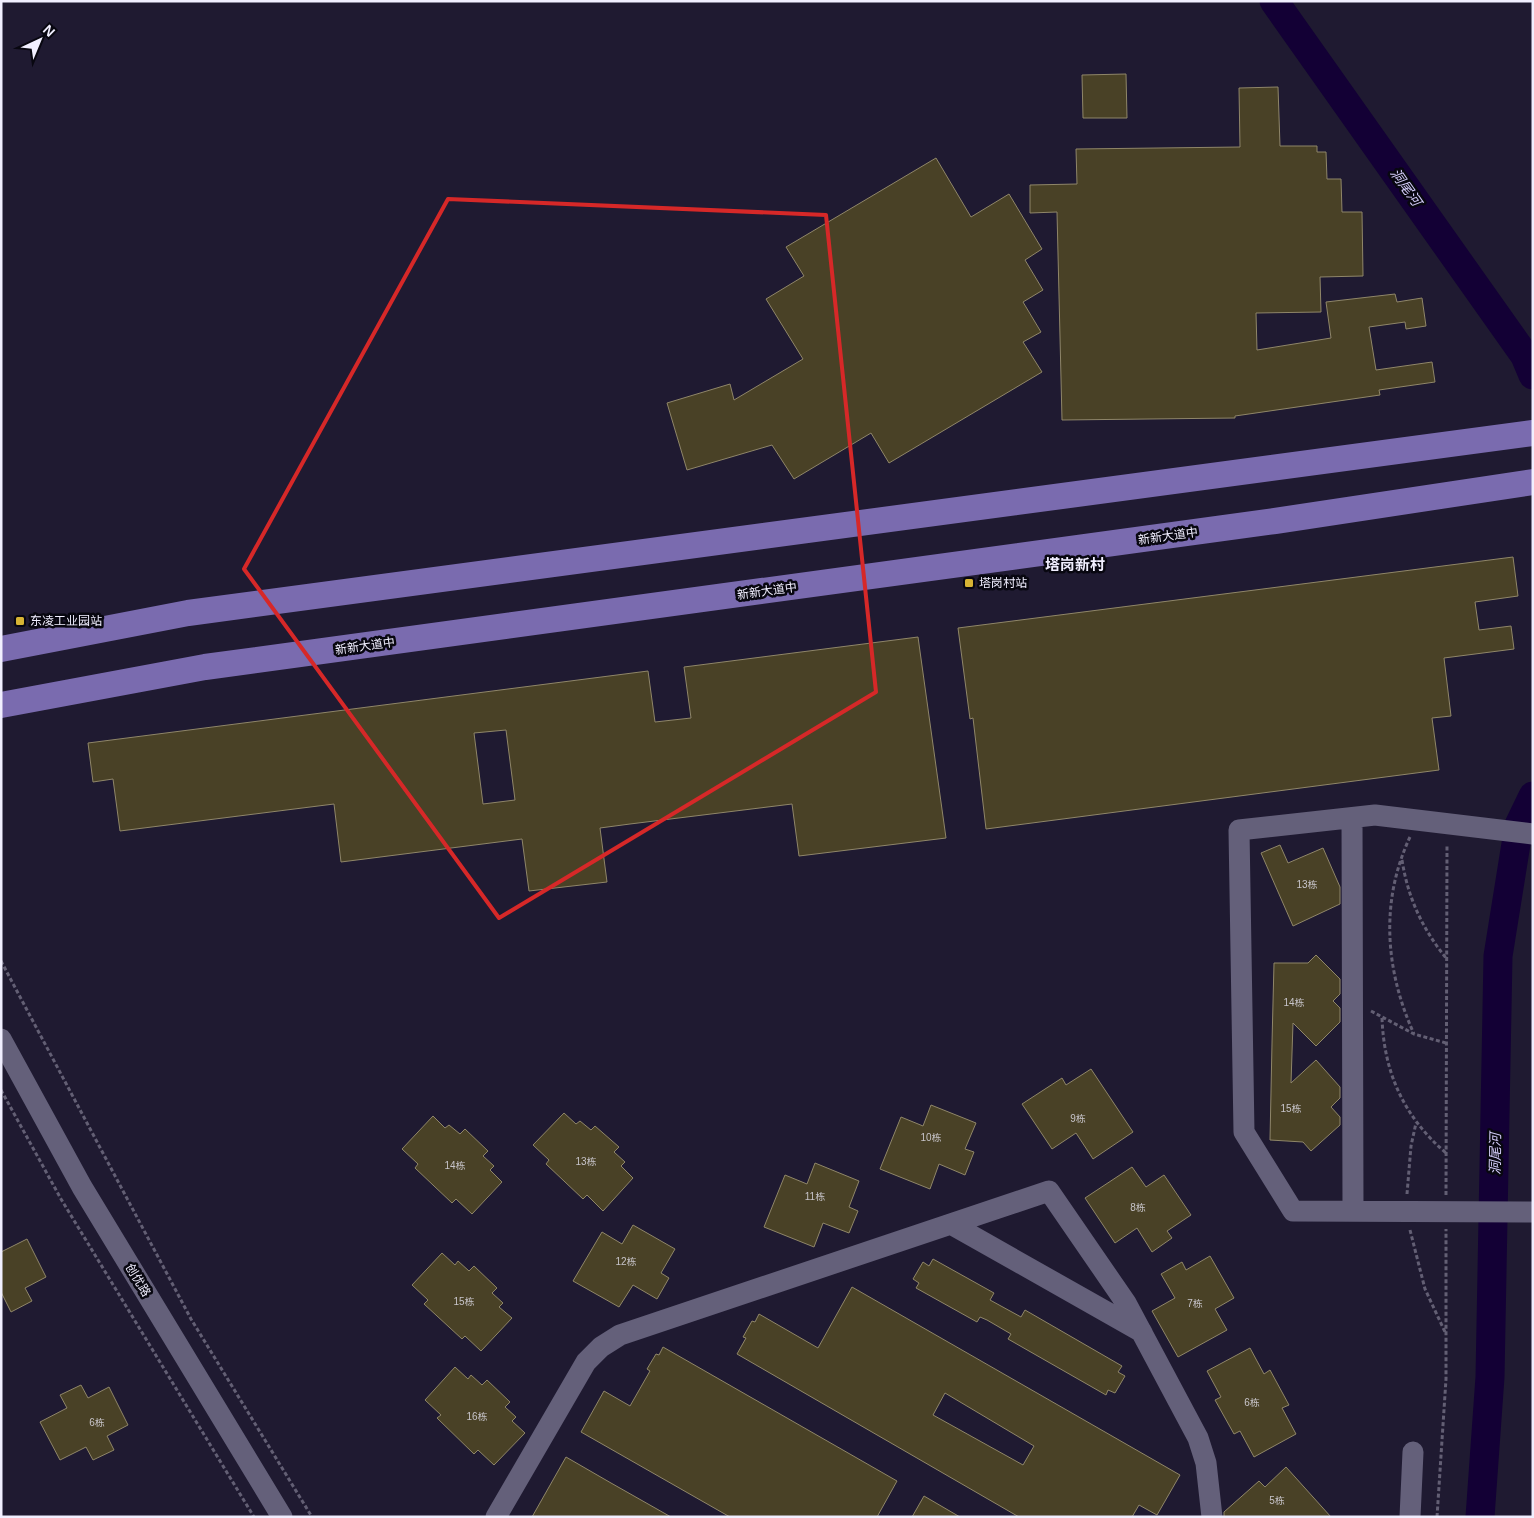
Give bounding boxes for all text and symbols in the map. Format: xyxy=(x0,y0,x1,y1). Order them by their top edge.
north arrow xyxy=(15,15,65,65)
text: N xyxy=(40,21,58,40)
water label: 洞尾河 xyxy=(1387,165,1426,211)
street label: 新新大道中 xyxy=(1137,525,1199,547)
district label: 塔岗新村 xyxy=(1045,556,1105,573)
place label: 塔岗村站 xyxy=(979,576,1027,590)
marker: 塔岗村站 xyxy=(963,577,975,589)
street label: 新新大道中 xyxy=(736,580,798,602)
place label: 东凌工业园站 xyxy=(30,614,102,628)
marker: 东凌工业园站 xyxy=(14,615,26,627)
street label: 新新大道中 xyxy=(334,635,396,657)
house number: 13栋 xyxy=(1296,879,1318,890)
house number: 14栋 xyxy=(1283,997,1305,1008)
house number: 15栋 xyxy=(1280,1103,1302,1114)
house number: 9栋 xyxy=(1070,1113,1086,1124)
water label: 洞尾河 xyxy=(1487,1130,1503,1175)
house number: 10栋 xyxy=(920,1132,942,1143)
house number: 13栋 xyxy=(575,1156,597,1167)
house number: 14栋 xyxy=(444,1160,466,1171)
house number: 11栋 xyxy=(805,1191,825,1202)
house number: 8栋 xyxy=(1130,1202,1146,1213)
house number: 12栋 xyxy=(615,1256,637,1267)
street label: 创优路 xyxy=(123,1261,153,1299)
house number: 15栋 xyxy=(453,1296,475,1307)
house number: 7栋 xyxy=(1187,1298,1203,1309)
house number: 6栋 xyxy=(1244,1397,1260,1408)
house number: 16栋 xyxy=(466,1411,488,1422)
house number: 6栋 xyxy=(89,1417,105,1428)
house number: 5栋 xyxy=(1269,1495,1285,1506)

